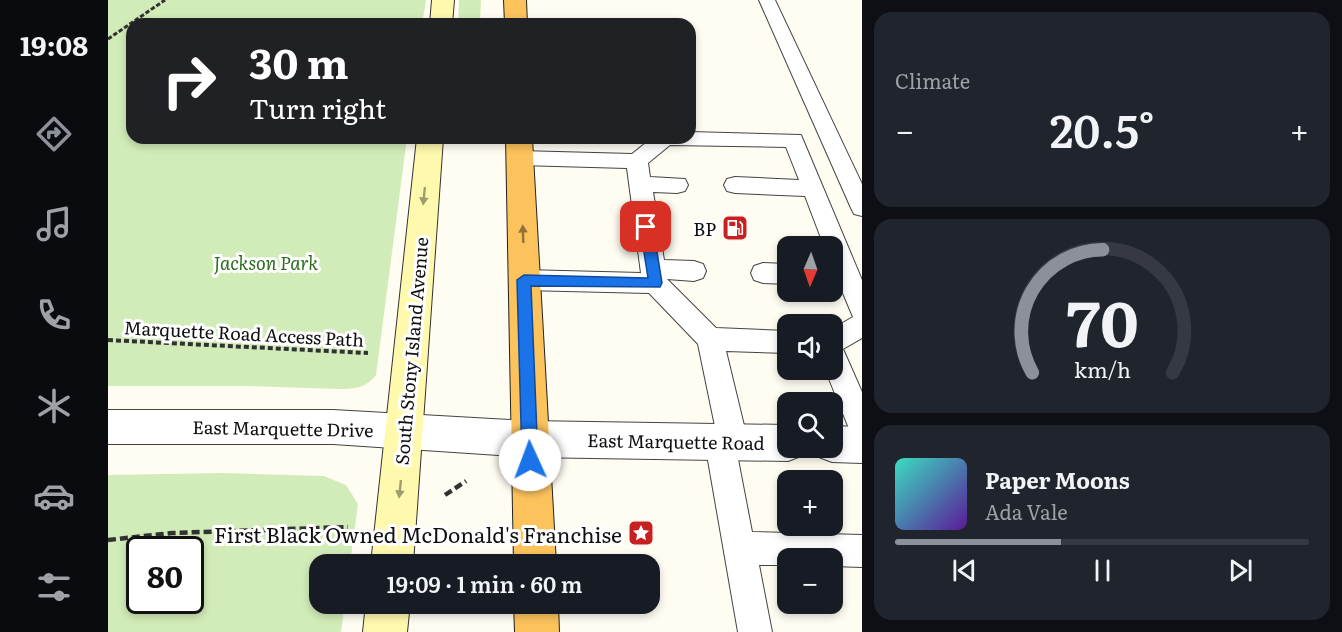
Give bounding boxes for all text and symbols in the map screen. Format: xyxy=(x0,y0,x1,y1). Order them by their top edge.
text: 19:08 xyxy=(20,24,88,64)
text: 30 m xyxy=(249,30,349,92)
icon: right xyxy=(150,42,228,120)
text: Climate xyxy=(895,65,970,95)
text: Turn right xyxy=(249,87,386,127)
text: 20.5° xyxy=(1050,95,1154,162)
text: − xyxy=(895,104,914,153)
text: + xyxy=(1290,104,1309,153)
icon: directions xyxy=(33,113,75,155)
one-way arrow xyxy=(419,187,429,206)
pin xyxy=(620,201,671,252)
icon: music xyxy=(33,203,75,245)
icon: arrive xyxy=(629,210,662,243)
fuel station icon: BP xyxy=(720,213,750,243)
place label: BP xyxy=(693,215,716,242)
one-way arrow xyxy=(518,224,527,243)
street label: South Stony Island Avenue xyxy=(388,236,434,466)
north arrow xyxy=(777,236,843,302)
map controls xyxy=(777,236,843,614)
park label: Jackson Park xyxy=(214,249,318,276)
text: 70 xyxy=(1066,274,1138,366)
icon: phone xyxy=(33,294,75,336)
street label: Marquette Road Access Path xyxy=(123,313,365,353)
button: sound xyxy=(777,314,843,380)
text: km/h xyxy=(1073,353,1131,385)
icon: climate xyxy=(33,385,75,427)
button: search xyxy=(777,392,843,458)
street label: East Marquette Drive xyxy=(192,413,374,443)
street label: East Marquette Road xyxy=(587,426,765,456)
position arrow xyxy=(498,428,562,492)
text: Paper Moons xyxy=(985,463,1130,496)
button: + xyxy=(777,470,843,536)
icon: car xyxy=(33,475,75,517)
one-way arrow xyxy=(395,479,405,498)
text: Ada Vale xyxy=(985,496,1068,526)
place label: First Black Owned McDonald's Franchise xyxy=(214,518,622,549)
place icon: First Black Owned McDonald's Franchise xyxy=(626,518,656,548)
speed limit sign: 80 xyxy=(126,536,204,614)
button: − xyxy=(777,548,843,614)
icon: previous xyxy=(948,554,981,587)
icon: pause xyxy=(1086,554,1119,587)
icon: next xyxy=(1224,554,1257,587)
icon: filters xyxy=(33,566,75,608)
text: 19:09 · 1 min · 60 m xyxy=(387,567,582,600)

